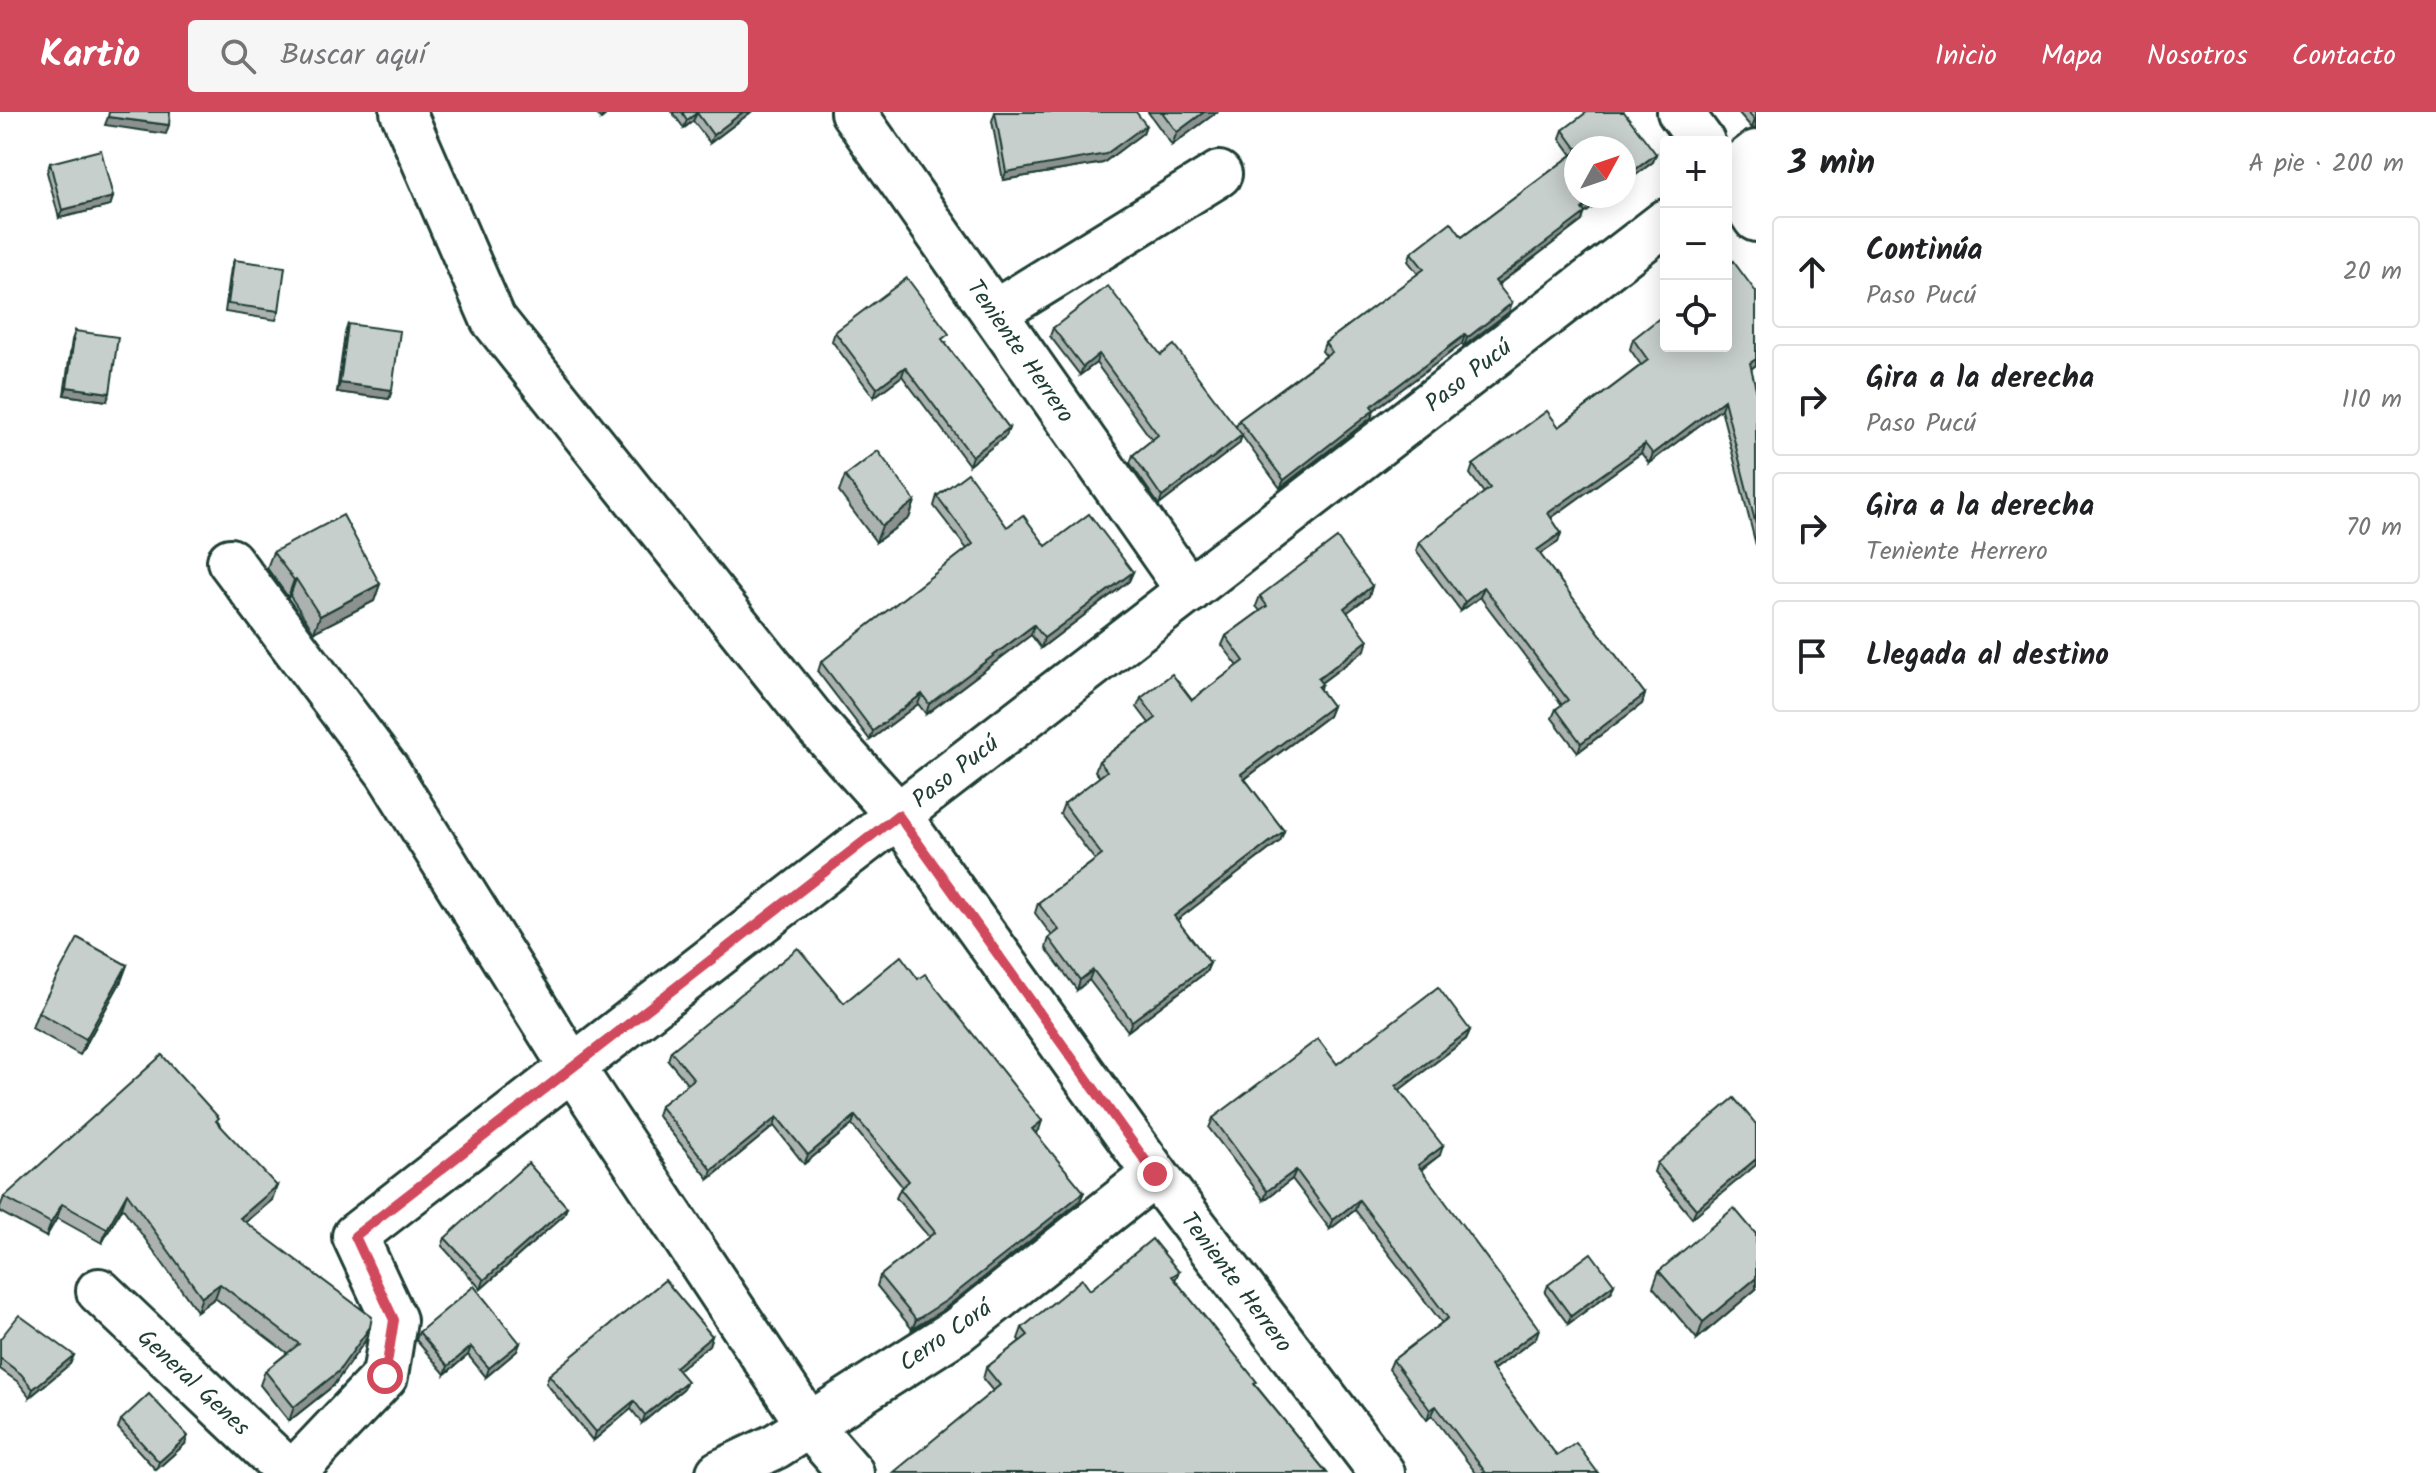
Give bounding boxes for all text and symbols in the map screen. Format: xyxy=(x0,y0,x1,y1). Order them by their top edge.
search box xyxy=(188,20,748,92)
text: Kartio xyxy=(40,26,140,86)
text: Buscar aquí xyxy=(280,32,426,80)
icon: search xyxy=(216,34,260,78)
text: Inicio xyxy=(1935,34,1997,79)
text: Mapa xyxy=(2041,34,2103,79)
text: Nosotros xyxy=(2147,34,2248,79)
text: Contacto xyxy=(2292,34,2396,79)
north arrow xyxy=(1564,136,1636,208)
map controls xyxy=(1660,136,1732,352)
button: + xyxy=(1660,136,1732,208)
text: 3 min xyxy=(1788,137,1875,191)
text: A pie · 200 m xyxy=(2248,143,2404,185)
button: − xyxy=(1660,208,1732,280)
text: Continúa xyxy=(1866,227,1982,275)
icon: ahead xyxy=(1790,250,1834,294)
text: 20 m xyxy=(2343,251,2402,293)
street label: Teniente Herrero xyxy=(956,272,1084,432)
text: Paso Pucú xyxy=(1866,275,1976,317)
button: locate xyxy=(1660,280,1732,352)
street label: Paso Pucú xyxy=(1417,329,1521,423)
text: Gira a la derecha xyxy=(1866,355,2094,403)
icon: right xyxy=(1790,378,1834,422)
text: 110 m xyxy=(2342,379,2402,421)
text: Paso Pucú xyxy=(1866,403,1976,445)
text: Gira a la derecha xyxy=(1866,483,2094,531)
icon: right xyxy=(1790,506,1834,550)
text: 70 m xyxy=(2346,507,2402,549)
text: Teniente Herrero xyxy=(1866,531,2048,573)
text: Llegada al destino xyxy=(1866,632,2109,680)
icon: arrive xyxy=(1790,634,1834,678)
street label: Paso Pucú xyxy=(904,725,1008,819)
route end xyxy=(1137,1156,1173,1192)
street label: Teniente Herrero xyxy=(1170,1204,1302,1362)
street label: Cerro Corá xyxy=(891,1288,1003,1383)
street label: General Genes xyxy=(127,1320,259,1446)
route start xyxy=(367,1358,403,1394)

